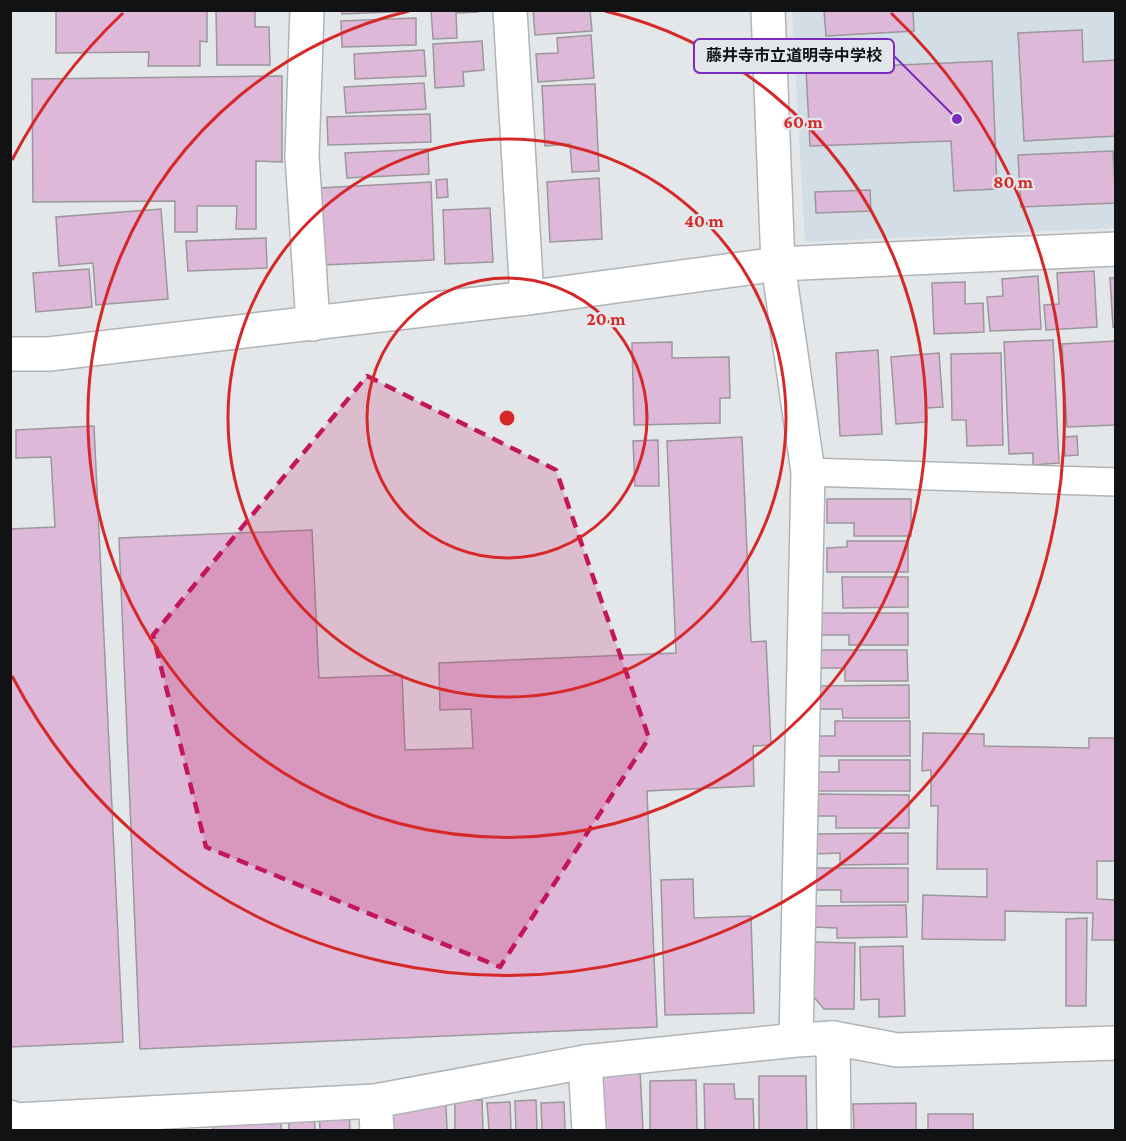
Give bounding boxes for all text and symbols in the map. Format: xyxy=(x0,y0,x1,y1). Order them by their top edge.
callout: 藤井寺市立道明寺中学校 xyxy=(694,39,894,73)
text: 藤井寺市立道明寺中学校 xyxy=(706,46,882,64)
text: 60 m xyxy=(783,112,823,132)
text: 80 m xyxy=(993,172,1034,192)
text: 40 m xyxy=(684,211,724,231)
text: 20 m xyxy=(587,309,626,329)
centre of rings xyxy=(497,408,517,428)

